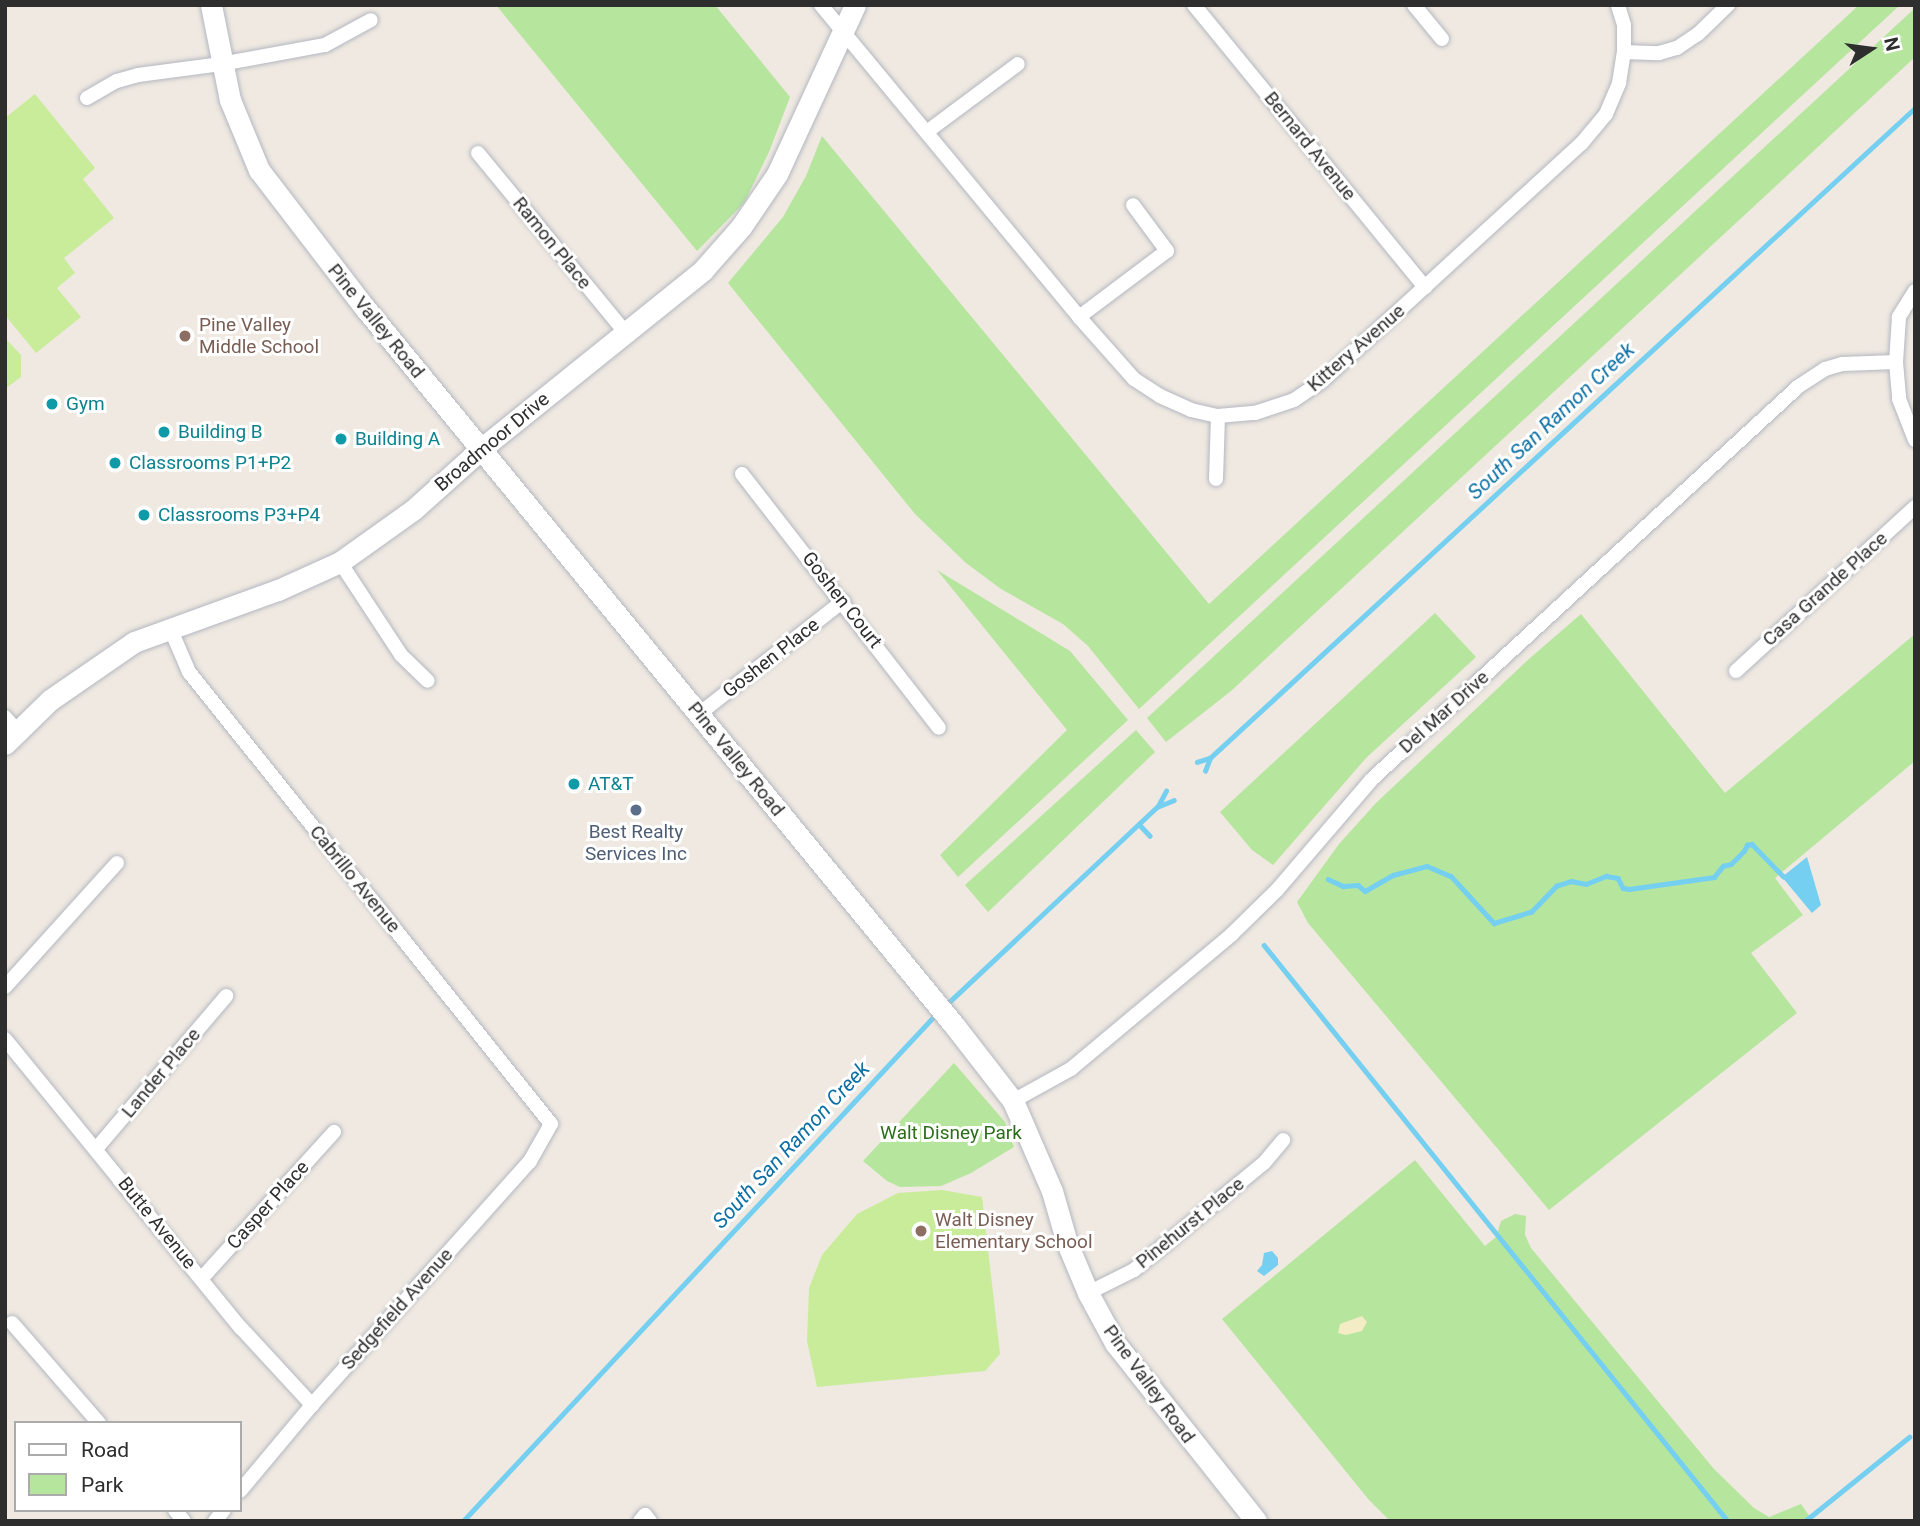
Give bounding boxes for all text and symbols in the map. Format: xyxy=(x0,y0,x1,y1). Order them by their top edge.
north arrow xyxy=(1836,14,1906,84)
text: N xyxy=(1879,35,1905,53)
street label: Bernard Avenue xyxy=(1259,87,1361,205)
street label: Ramon Place xyxy=(508,192,596,294)
street label: Pine Valley Road xyxy=(323,259,429,383)
street label: Kittery Avenue xyxy=(1303,300,1409,396)
place label: Pine Valley Middle School xyxy=(199,314,319,358)
marker: Pine Valley Middle School xyxy=(177,328,193,344)
water label: South San Ramon Creek xyxy=(1462,337,1640,505)
street label: Broadmoor Drive xyxy=(430,388,554,496)
place label: Gym xyxy=(66,393,105,415)
marker: Gym xyxy=(44,396,60,412)
place label: Building B xyxy=(178,421,263,443)
marker: Building B xyxy=(156,424,172,440)
place label: Building A xyxy=(355,428,440,450)
marker: Building A xyxy=(333,431,349,447)
place label: Classrooms P1+P2 xyxy=(129,452,291,474)
marker: Classrooms P1+P2 xyxy=(107,455,123,471)
place label: Classrooms P3+P4 xyxy=(158,504,320,526)
marker: Classrooms P3+P4 xyxy=(136,507,152,523)
street label: Casa Grande Place xyxy=(1758,527,1892,651)
street label: Goshen Court xyxy=(797,547,887,653)
street label: Goshen Place xyxy=(718,613,824,703)
street label: Del Mar Drive xyxy=(1395,666,1493,758)
street label: Pine Valley Road xyxy=(683,697,789,821)
place label: AT&T xyxy=(588,773,634,795)
marker: AT&T xyxy=(566,776,582,792)
marker: Best Realty Services Inc xyxy=(628,802,644,818)
street label: Cabrillo Avenue xyxy=(305,821,405,937)
place label: Best Realty Services Inc xyxy=(585,821,687,865)
street label: Lander Place xyxy=(117,1024,205,1122)
water label: South San Ramon Creek xyxy=(707,1056,875,1234)
park label: Walt Disney Park xyxy=(880,1122,1022,1144)
street label: Casper Place xyxy=(222,1156,314,1254)
street label: Butte Avenue xyxy=(113,1172,201,1274)
street label: Pinehurst Place xyxy=(1131,1173,1249,1273)
place label: Walt Disney Elementary School xyxy=(935,1209,1093,1253)
marker: Walt Disney Elementary School xyxy=(913,1223,929,1239)
street label: Sedgefield Avenue xyxy=(336,1244,458,1374)
street label: Pine Valley Road xyxy=(1099,1321,1199,1447)
legend xyxy=(14,1421,242,1512)
text: Road xyxy=(81,1438,129,1462)
text: Park xyxy=(81,1473,123,1497)

